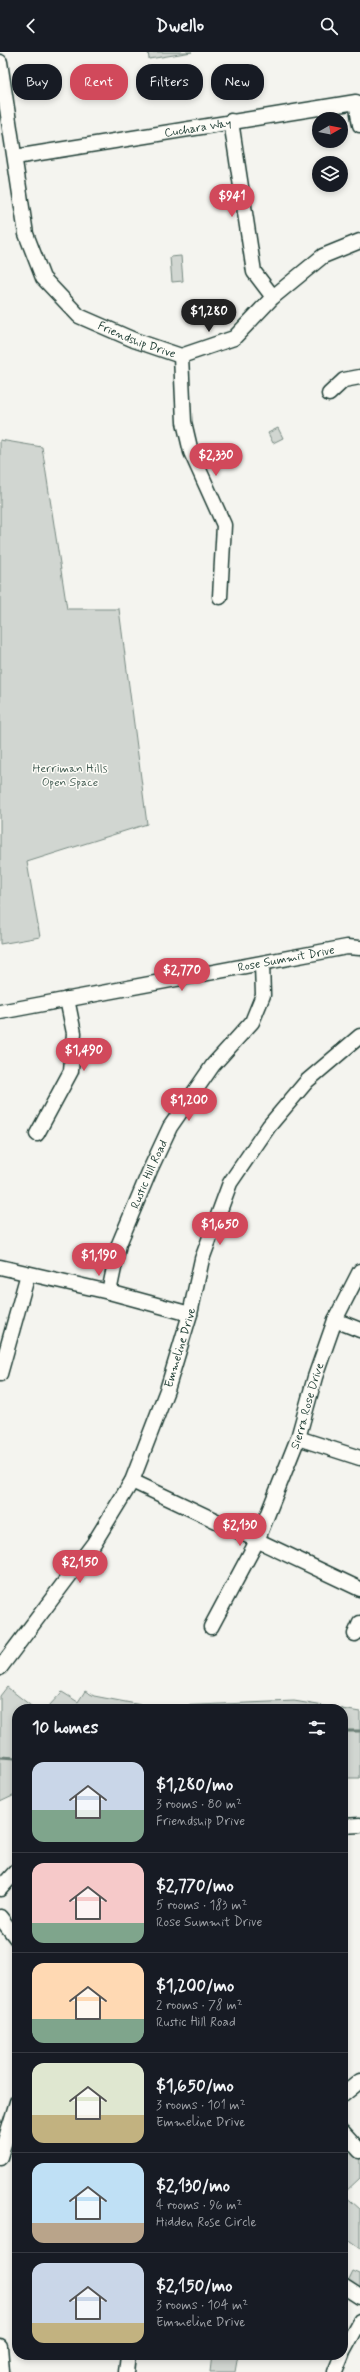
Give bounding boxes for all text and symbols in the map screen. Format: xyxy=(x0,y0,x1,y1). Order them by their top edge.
text: Dwello xyxy=(156,14,204,38)
icon: back xyxy=(20,15,42,37)
icon: search xyxy=(318,15,340,37)
chip: Buy xyxy=(12,64,62,100)
chip: Rent xyxy=(70,64,128,100)
chip: Filters xyxy=(136,64,203,100)
chip: New xyxy=(211,64,264,100)
north arrow xyxy=(312,112,348,148)
map controls xyxy=(312,112,348,192)
street label: Cuchara Way xyxy=(163,115,232,142)
button: layers xyxy=(312,156,348,192)
pin: $941 xyxy=(208,184,256,218)
text: $941 xyxy=(219,188,246,205)
pin: $1,280 xyxy=(176,299,242,333)
text: $1,280 xyxy=(190,303,228,320)
street label: Friendship Drive xyxy=(95,318,178,363)
pin: $2,330 xyxy=(183,443,249,477)
text: $2,330 xyxy=(199,447,233,464)
park label: Herriman Hills Open Space xyxy=(33,761,108,791)
street label: Rose Summit Drive xyxy=(236,942,336,976)
pin: $2,770 xyxy=(149,958,215,992)
text: $2,770 xyxy=(163,962,201,979)
pin: $1,490 xyxy=(51,1038,117,1072)
text: $1,490 xyxy=(65,1042,103,1059)
pin: $1,200 xyxy=(156,1088,222,1122)
text: $1,200 xyxy=(170,1092,208,1109)
street label: Rustic Hill Road xyxy=(128,1138,172,1211)
pin: $1,650 xyxy=(187,1212,253,1246)
text: $1,650 xyxy=(201,1216,239,1233)
pin: $1,190 xyxy=(66,1243,132,1277)
text: $1,190 xyxy=(81,1247,117,1264)
street label: Emmeline Drive xyxy=(161,1306,200,1390)
street label: Sierra Rose Drive xyxy=(287,1360,329,1452)
pin: $2,130 xyxy=(207,1513,273,1547)
text: $2,130 xyxy=(223,1517,258,1534)
pin: $2,150 xyxy=(47,1550,113,1584)
text: $2,150 xyxy=(62,1554,98,1571)
text: 10 homes xyxy=(32,1717,98,1739)
icon: filters xyxy=(306,1717,328,1739)
text: $1,280/mo xyxy=(156,1774,233,1796)
icon: home xyxy=(64,1778,112,1826)
text: 3 rooms · 80 m² xyxy=(156,1796,242,1813)
text: Friendship Drive xyxy=(156,1813,245,1830)
text: $2,770/mo xyxy=(156,1875,234,1897)
icon: home xyxy=(64,1879,112,1927)
text: 5 rooms · 183 m² xyxy=(156,1897,247,1914)
text: Rose Summit Drive xyxy=(156,1914,262,1931)
text: $1,200/mo xyxy=(156,1975,234,1997)
icon: home xyxy=(64,1979,112,2027)
text: 2 rooms · 78 m² xyxy=(156,1997,243,2014)
text: Rustic Hill Road xyxy=(156,2014,236,2031)
text: $1,650/mo xyxy=(156,2075,234,2097)
icon: home xyxy=(64,2079,112,2127)
text: 3 rooms · 101 m² xyxy=(156,2097,245,2114)
text: Emmeline Drive xyxy=(156,2114,245,2131)
text: $2,130/mo xyxy=(156,2175,230,2197)
icon: home xyxy=(64,2179,112,2227)
text: 4 rooms · 96 m² xyxy=(156,2197,242,2214)
text: Hidden Rose Circle xyxy=(156,2214,257,2231)
text: $2,150/mo xyxy=(156,2275,232,2297)
icon: home xyxy=(64,2279,112,2327)
text: 3 rooms · 104 m² xyxy=(156,2297,248,2314)
text: Emmeline Drive xyxy=(156,2314,245,2331)

